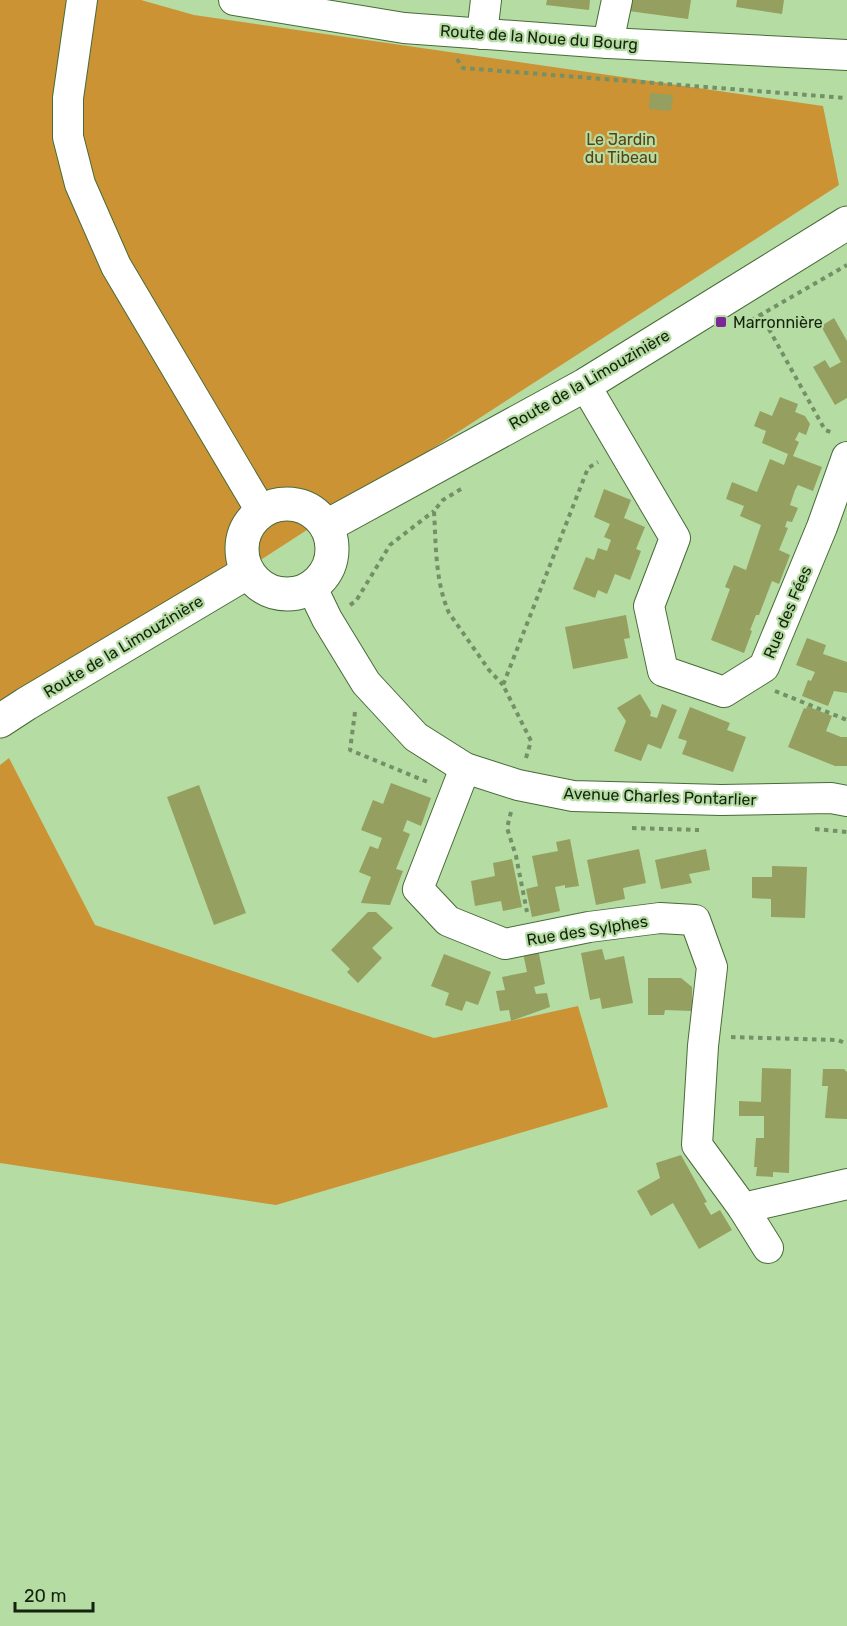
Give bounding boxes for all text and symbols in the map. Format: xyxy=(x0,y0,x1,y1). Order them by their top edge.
street label: Route de la Noue du Bourg xyxy=(439,21,639,54)
park label: Le Jardin du Tibeau xyxy=(585,130,657,167)
place label: Marronnière xyxy=(733,313,823,332)
marker: Marronnière xyxy=(714,315,728,329)
street label: Route de la Limouzinière xyxy=(505,326,673,433)
street label: Rue des Fées xyxy=(759,563,816,661)
street label: Route de la Limouzinière xyxy=(40,591,206,702)
street label: Avenue Charles Pontarlier xyxy=(563,784,757,809)
street label: Rue des Sylphes xyxy=(525,912,649,949)
scale bar xyxy=(15,1575,93,1613)
text: 20 m xyxy=(24,1585,66,1607)

